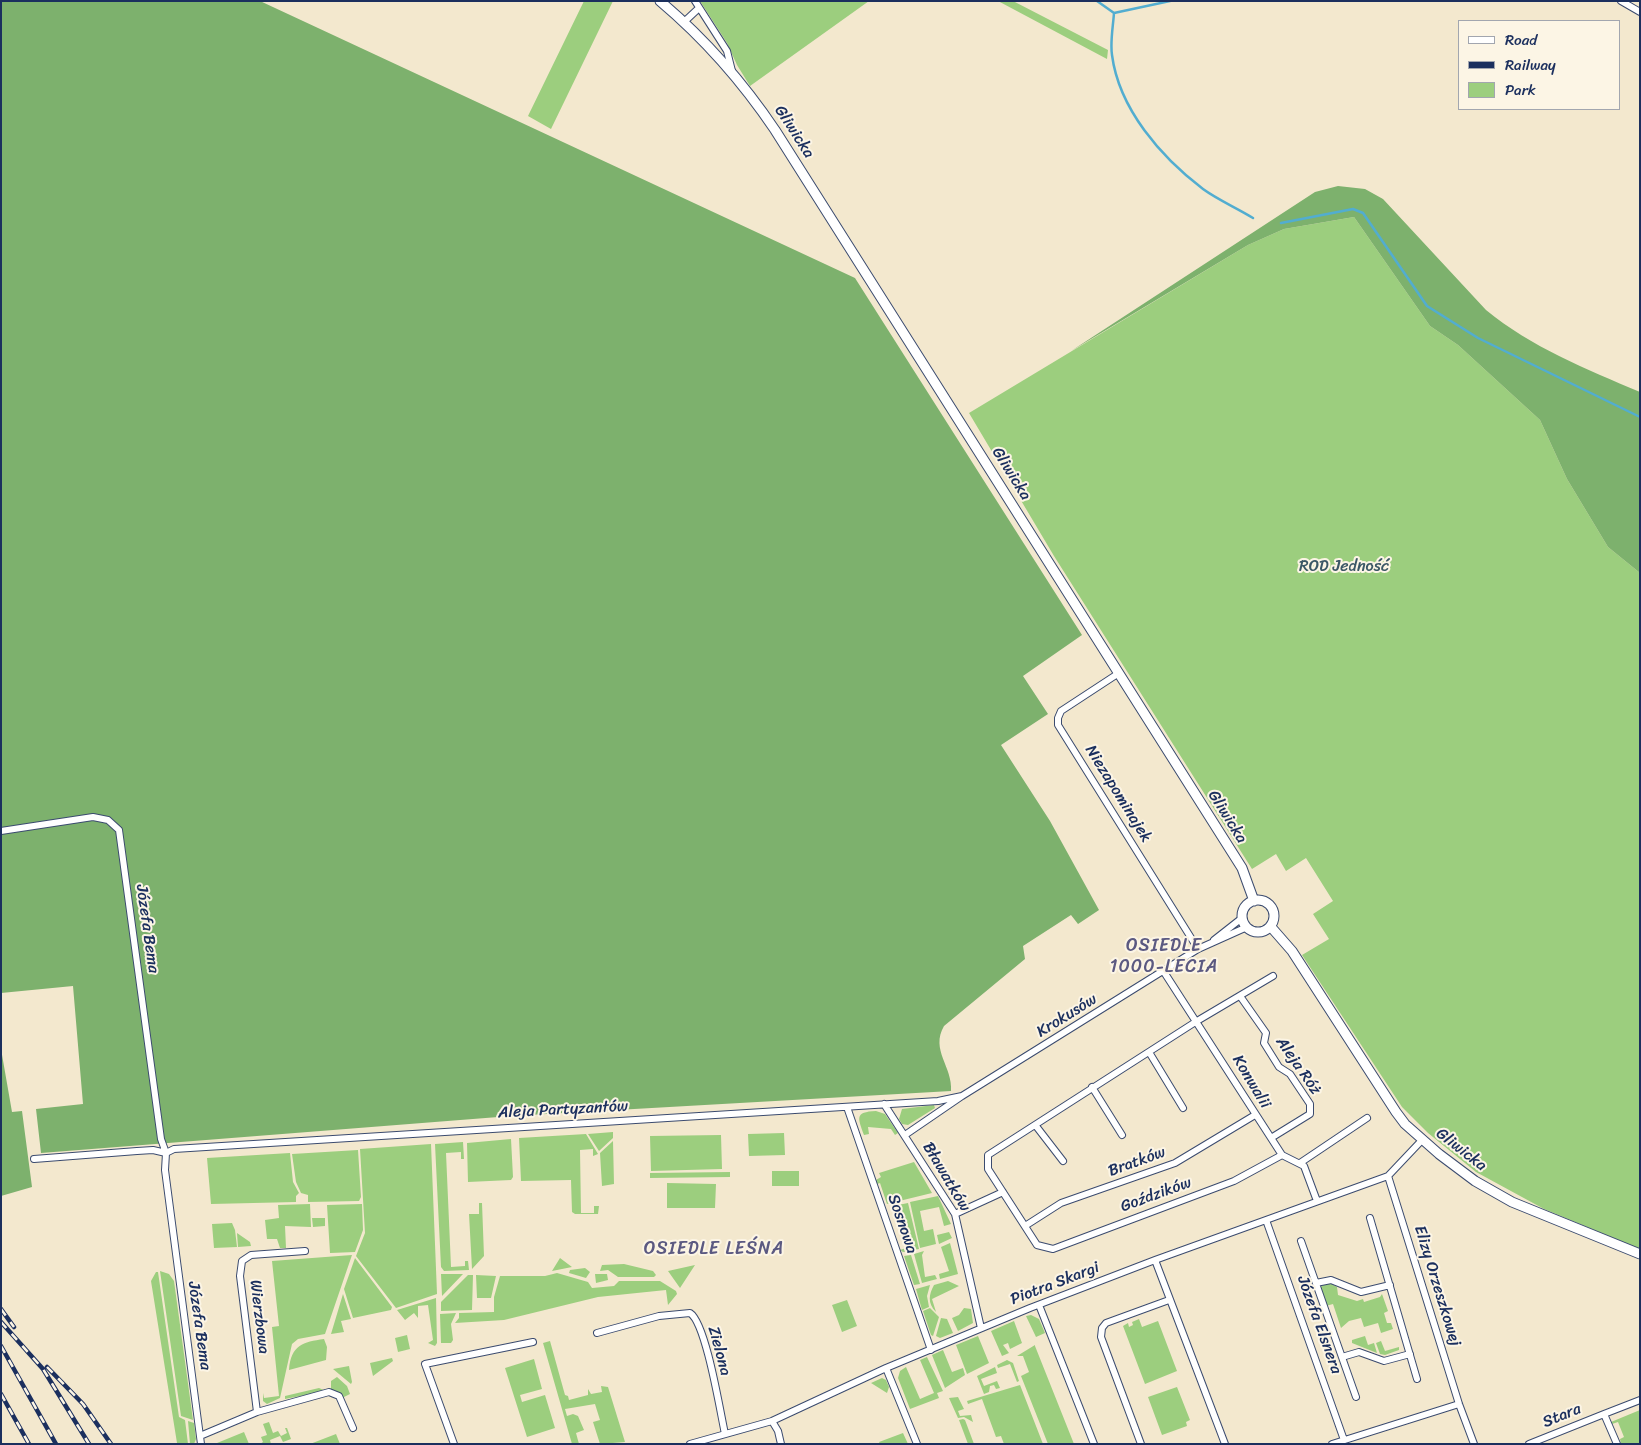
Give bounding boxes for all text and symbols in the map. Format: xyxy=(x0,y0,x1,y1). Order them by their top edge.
legend xyxy=(1458,20,1621,110)
text: Road xyxy=(1505,27,1537,53)
text: Railway xyxy=(1505,52,1556,78)
text: Park xyxy=(1505,77,1536,103)
street label: Gliwicka xyxy=(770,102,818,162)
street label: Gliwicka xyxy=(987,444,1035,504)
park label: ROD Jedność xyxy=(1299,557,1389,577)
street label: Niezapominajek xyxy=(1080,742,1156,846)
street label: Gliwicka xyxy=(1203,787,1251,847)
street label: Józefa Bema xyxy=(131,883,163,975)
district label: OSIEDLE 1000-LECIA xyxy=(1109,935,1219,978)
street label: Krokusów xyxy=(1033,990,1101,1042)
street label: Aleja Róż xyxy=(1271,1033,1325,1099)
street label: Konwalii xyxy=(1228,1052,1274,1112)
street label: Aleja Partyzantów xyxy=(498,1097,628,1123)
street label: Gliwicka xyxy=(1432,1124,1490,1176)
street label: Bławatków xyxy=(918,1139,974,1215)
street label: Bratków xyxy=(1106,1143,1168,1181)
street label: Goździków xyxy=(1118,1173,1194,1217)
street label: Sosnowa xyxy=(883,1192,921,1256)
street label: Elizy Orzeszkowej xyxy=(1410,1223,1464,1349)
district label: OSIEDLE LEŚNA xyxy=(643,1238,785,1260)
street label: Piotra Skargi xyxy=(1008,1258,1102,1310)
street label: Józefa Elsnera xyxy=(1292,1273,1346,1377)
street label: Wierzbowa xyxy=(245,1279,273,1355)
street label: Józefa Bema xyxy=(183,1280,215,1372)
street label: Zielona xyxy=(703,1324,735,1378)
street label: Stara xyxy=(1540,1400,1584,1432)

